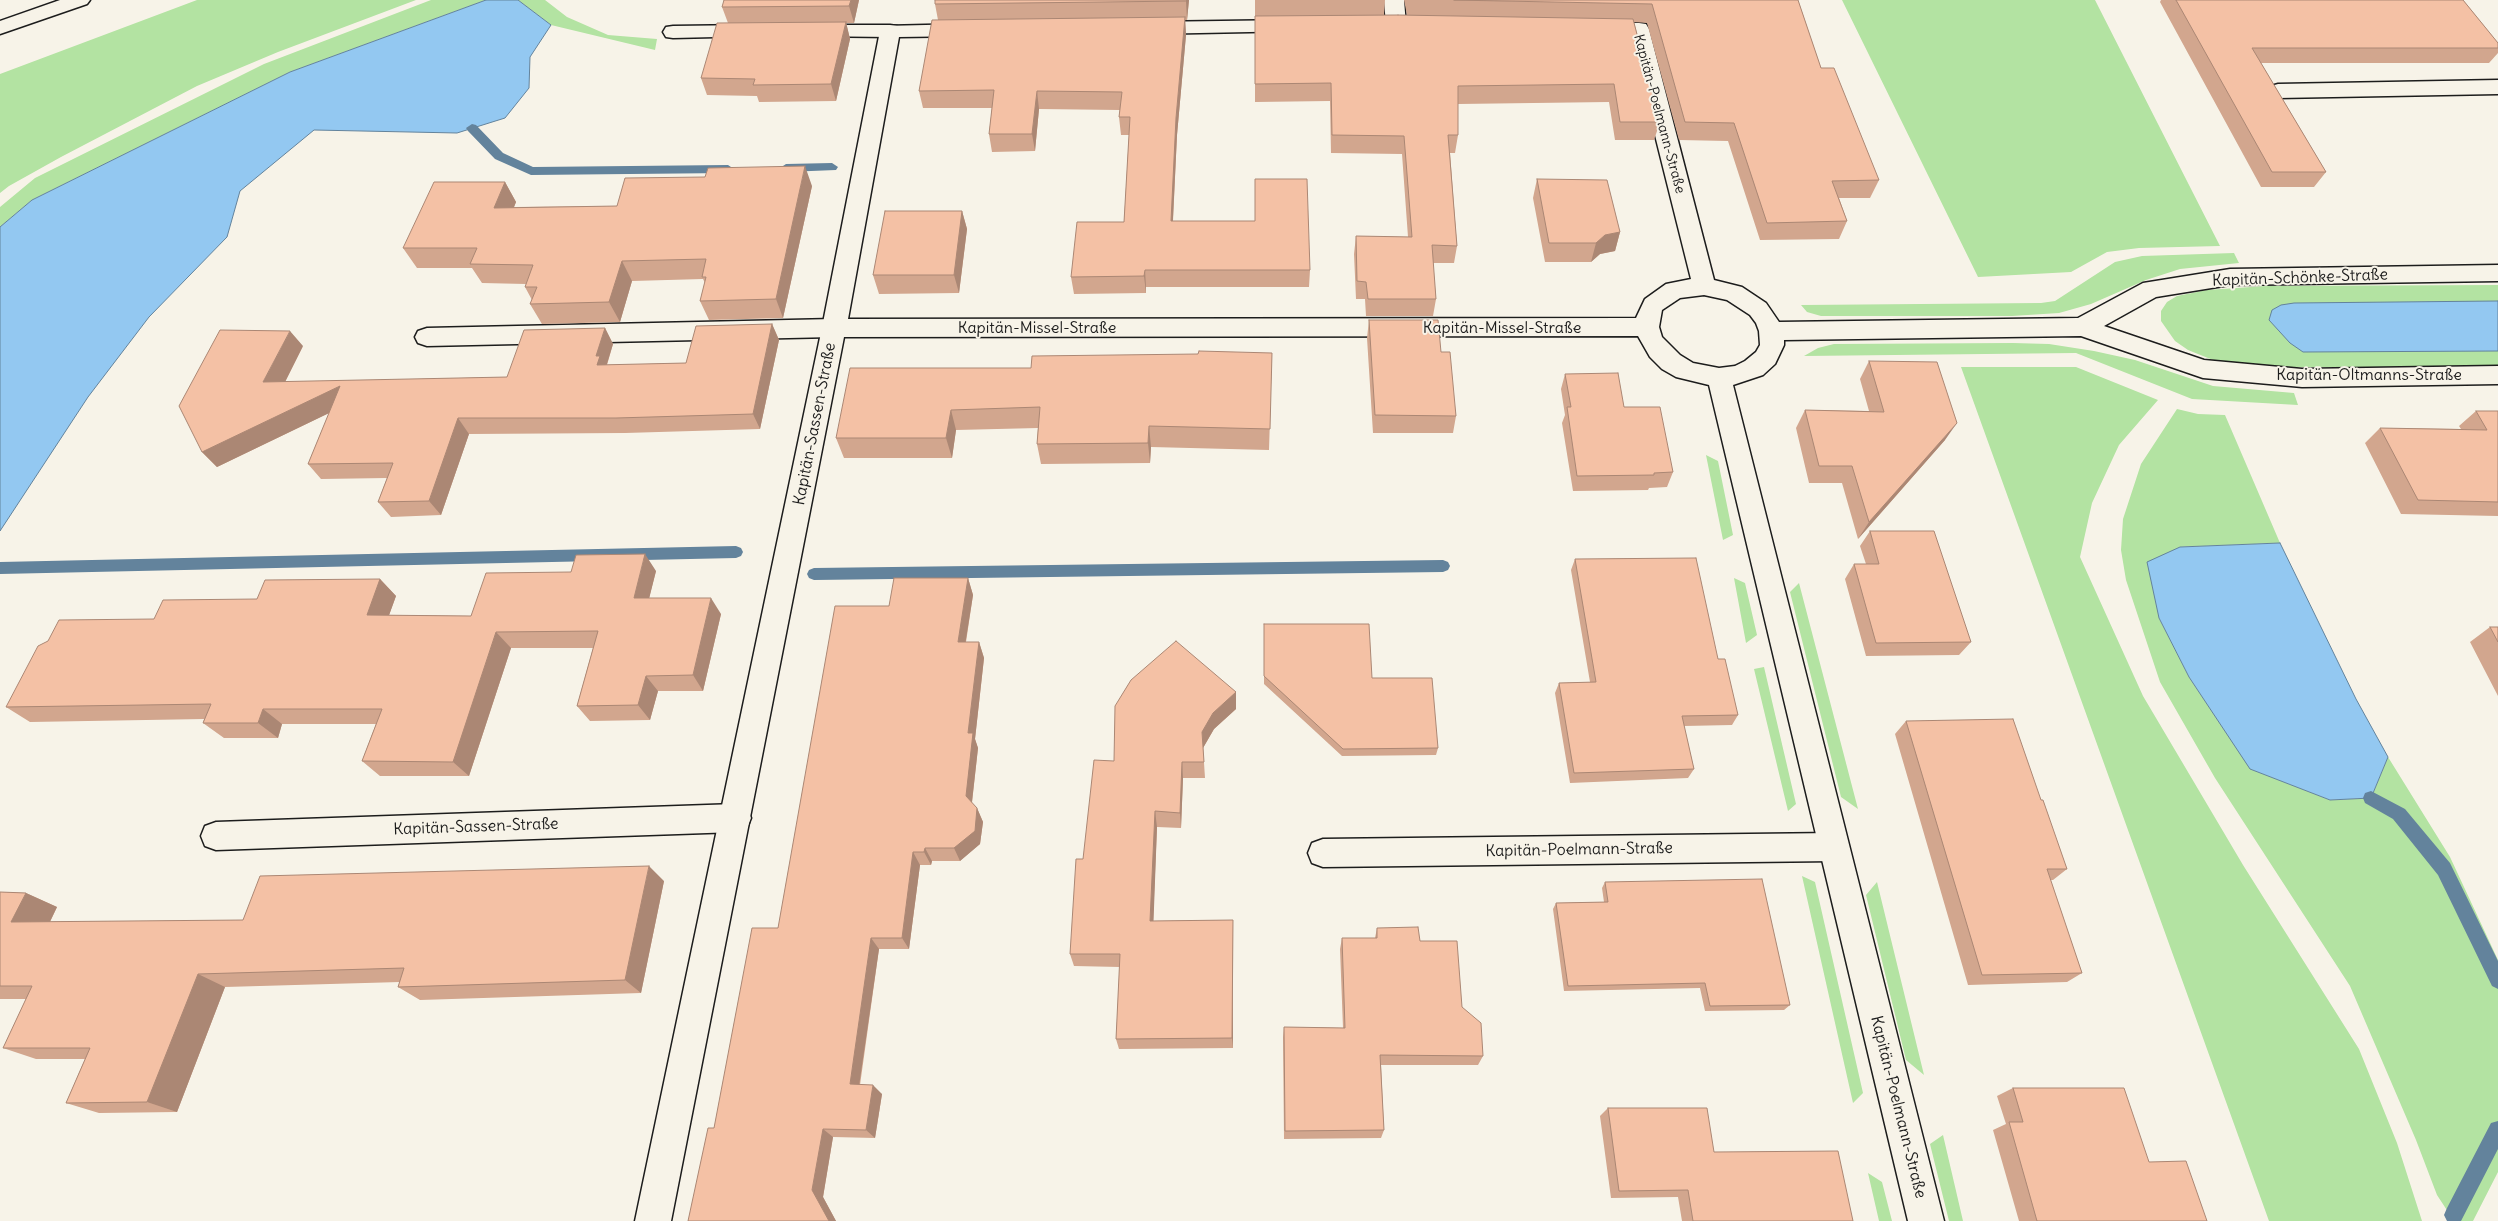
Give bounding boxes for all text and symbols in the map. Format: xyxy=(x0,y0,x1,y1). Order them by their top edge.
street label: Kapitän-Poelmann-Straße xyxy=(1630,33,1688,195)
street label: Kapitän-Schönke-Straße xyxy=(2212,265,2388,291)
street label: Kapitän-Missel-Straße xyxy=(958,318,1116,338)
street label: Kapitän-Missel-Straße xyxy=(1423,318,1581,338)
street label: Kapitän-Sassen-Straße xyxy=(790,341,840,507)
street label: Kapitän-Oltmanns-Straße xyxy=(2276,365,2462,385)
street label: Kapitän-Sassen-Straße xyxy=(393,815,559,839)
street label: Kapitän-Poelmann-Straße xyxy=(1485,839,1673,861)
street label: Kapitän-Poelmann-Straße xyxy=(1866,1014,1930,1200)

